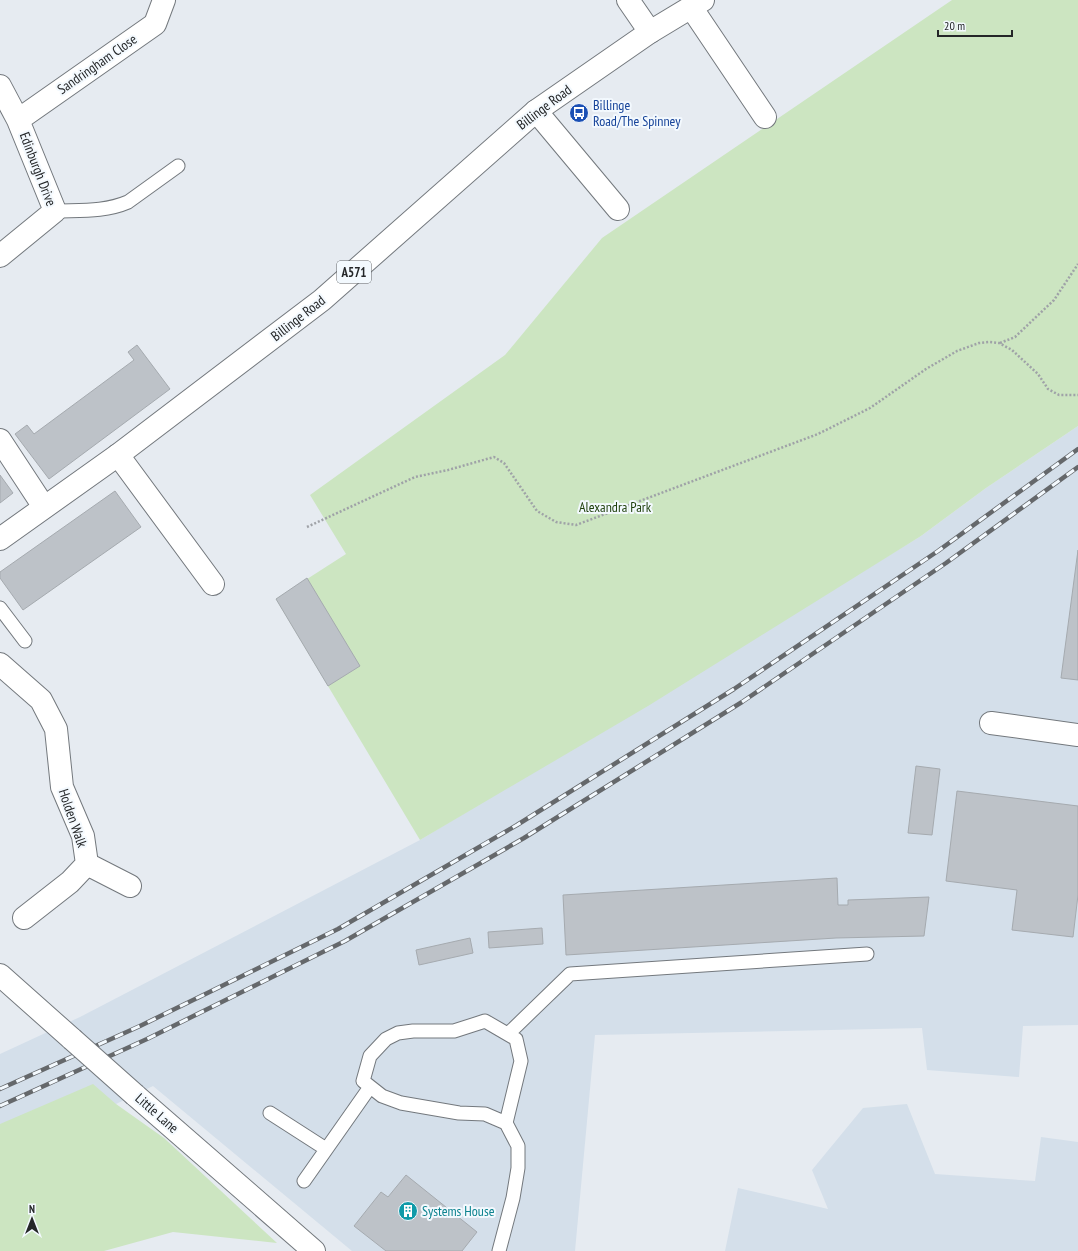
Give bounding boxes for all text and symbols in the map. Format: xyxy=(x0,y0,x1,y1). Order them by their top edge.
scale bar xyxy=(938,12,1012,38)
text: 20 m xyxy=(944,18,965,33)
street label: Sandringham Close xyxy=(54,30,140,98)
street label: Billinge Road xyxy=(513,81,575,133)
place label: Billinge Road/The Spinney xyxy=(593,96,681,130)
bus stop icon: Billinge Road/The Spinney xyxy=(568,102,590,124)
street label: Edinburgh Drive xyxy=(16,129,60,209)
road number: A571 xyxy=(337,261,371,283)
street label: Billinge Road xyxy=(267,291,329,345)
park label: Alexandra Park xyxy=(579,498,652,516)
street label: Holden Walk xyxy=(55,786,92,850)
street label: Little Lane xyxy=(132,1089,183,1137)
north arrow xyxy=(12,1199,52,1239)
building icon: Systems House xyxy=(397,1200,419,1222)
text: N xyxy=(29,1202,35,1216)
place label: Systems House xyxy=(422,1202,495,1220)

